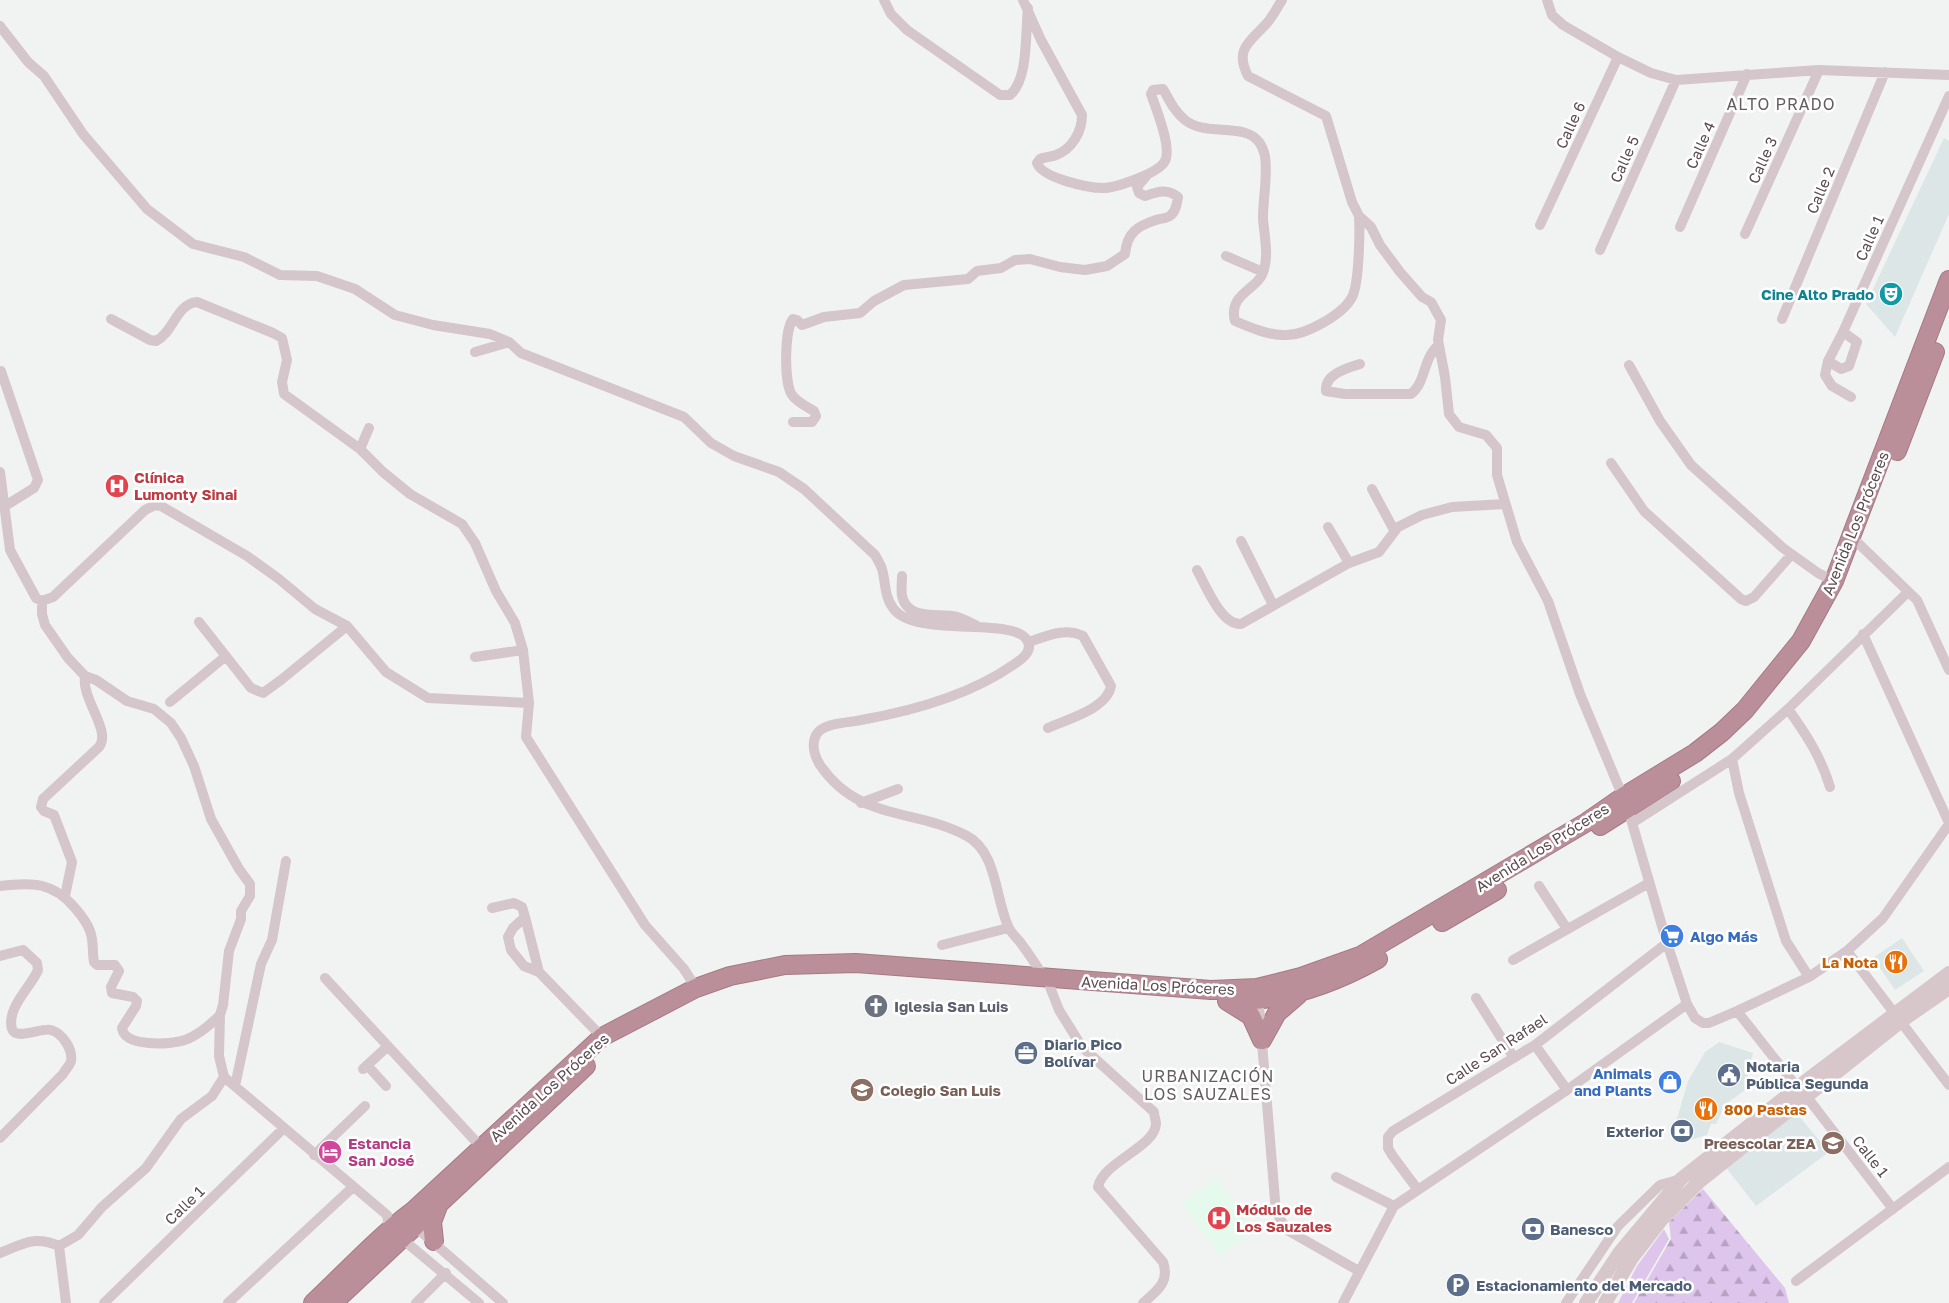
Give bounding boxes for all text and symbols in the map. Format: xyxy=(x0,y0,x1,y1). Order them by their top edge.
district label: ALTO PRADO xyxy=(1726,94,1836,114)
street label: Calle 6 xyxy=(1551,99,1589,151)
street label: Calle 4 xyxy=(1682,119,1718,171)
street label: Calle 5 xyxy=(1606,133,1642,185)
street label: Calle 3 xyxy=(1744,134,1780,186)
street label: Calle 2 xyxy=(1802,164,1838,216)
street label: Calle 1 xyxy=(1851,212,1887,264)
theatre icon: Cine Alto Prado xyxy=(1878,281,1904,307)
place label: Cine Alto Prado xyxy=(1761,285,1874,303)
street label: Avenida Los Próceres xyxy=(1818,448,1892,598)
place label: Clínica Lumonty Sinai xyxy=(134,468,237,503)
hospital icon: Clínica Lumonty Sinai xyxy=(104,473,130,499)
street label: Avenida Los Próceres xyxy=(1472,799,1612,895)
supermarket icon: Algo Más xyxy=(1659,923,1685,949)
place label: Algo Más xyxy=(1690,927,1758,945)
restaurant icon: La Nota xyxy=(1883,949,1909,975)
place label: La Nota xyxy=(1822,953,1878,971)
street label: Avenida Los Próceres xyxy=(1081,972,1235,998)
church icon: Iglesia San Luis xyxy=(863,993,889,1019)
place label: Iglesia San Luis xyxy=(894,997,1009,1015)
street label: Calle San Rafael xyxy=(1442,1009,1550,1088)
street label: Avenida Los Próceres xyxy=(486,1029,612,1145)
place label: Diario Pico Bolívar xyxy=(1044,1035,1122,1070)
office icon: Diario Pico Bolívar xyxy=(1013,1040,1039,1066)
place label: Notaria Pública Segunda xyxy=(1746,1057,1869,1092)
public building icon: Notaria Pública Segunda xyxy=(1716,1062,1742,1088)
place label: Animals and Plants xyxy=(1574,1064,1652,1099)
district label: URBANIZACIÓN LOS SAUZALES xyxy=(1142,1066,1274,1104)
shop icon: Animals and Plants xyxy=(1657,1069,1683,1095)
school or university icon: Colegio San Luis xyxy=(849,1077,875,1103)
place label: Colegio San Luis xyxy=(880,1081,1001,1099)
restaurant icon: 800 Pastas xyxy=(1693,1096,1719,1122)
place label: 800 Pastas xyxy=(1724,1100,1807,1118)
bank icon: Exterior xyxy=(1669,1118,1695,1144)
place label: Exterior xyxy=(1606,1122,1664,1140)
school or university icon: Preescolar ZEA xyxy=(1820,1130,1846,1156)
street label: Calle 1 xyxy=(1849,1132,1893,1180)
place label: Estancia San José xyxy=(348,1134,415,1169)
place label: Preescolar ZEA xyxy=(1704,1134,1816,1152)
hotel icon: Estancia San José xyxy=(317,1139,343,1165)
street label: Calle 1 xyxy=(161,1182,207,1228)
place label: Módulo de Los Sauzales xyxy=(1236,1200,1332,1235)
hospital icon: Módulo de Los Sauzales xyxy=(1206,1205,1232,1231)
bank icon: Banesco xyxy=(1520,1216,1546,1242)
place label: Banesco xyxy=(1550,1220,1613,1238)
parking icon: Estacionamiento del Mercado xyxy=(1445,1272,1471,1298)
place label: Estacionamiento del Mercado xyxy=(1476,1276,1692,1294)

